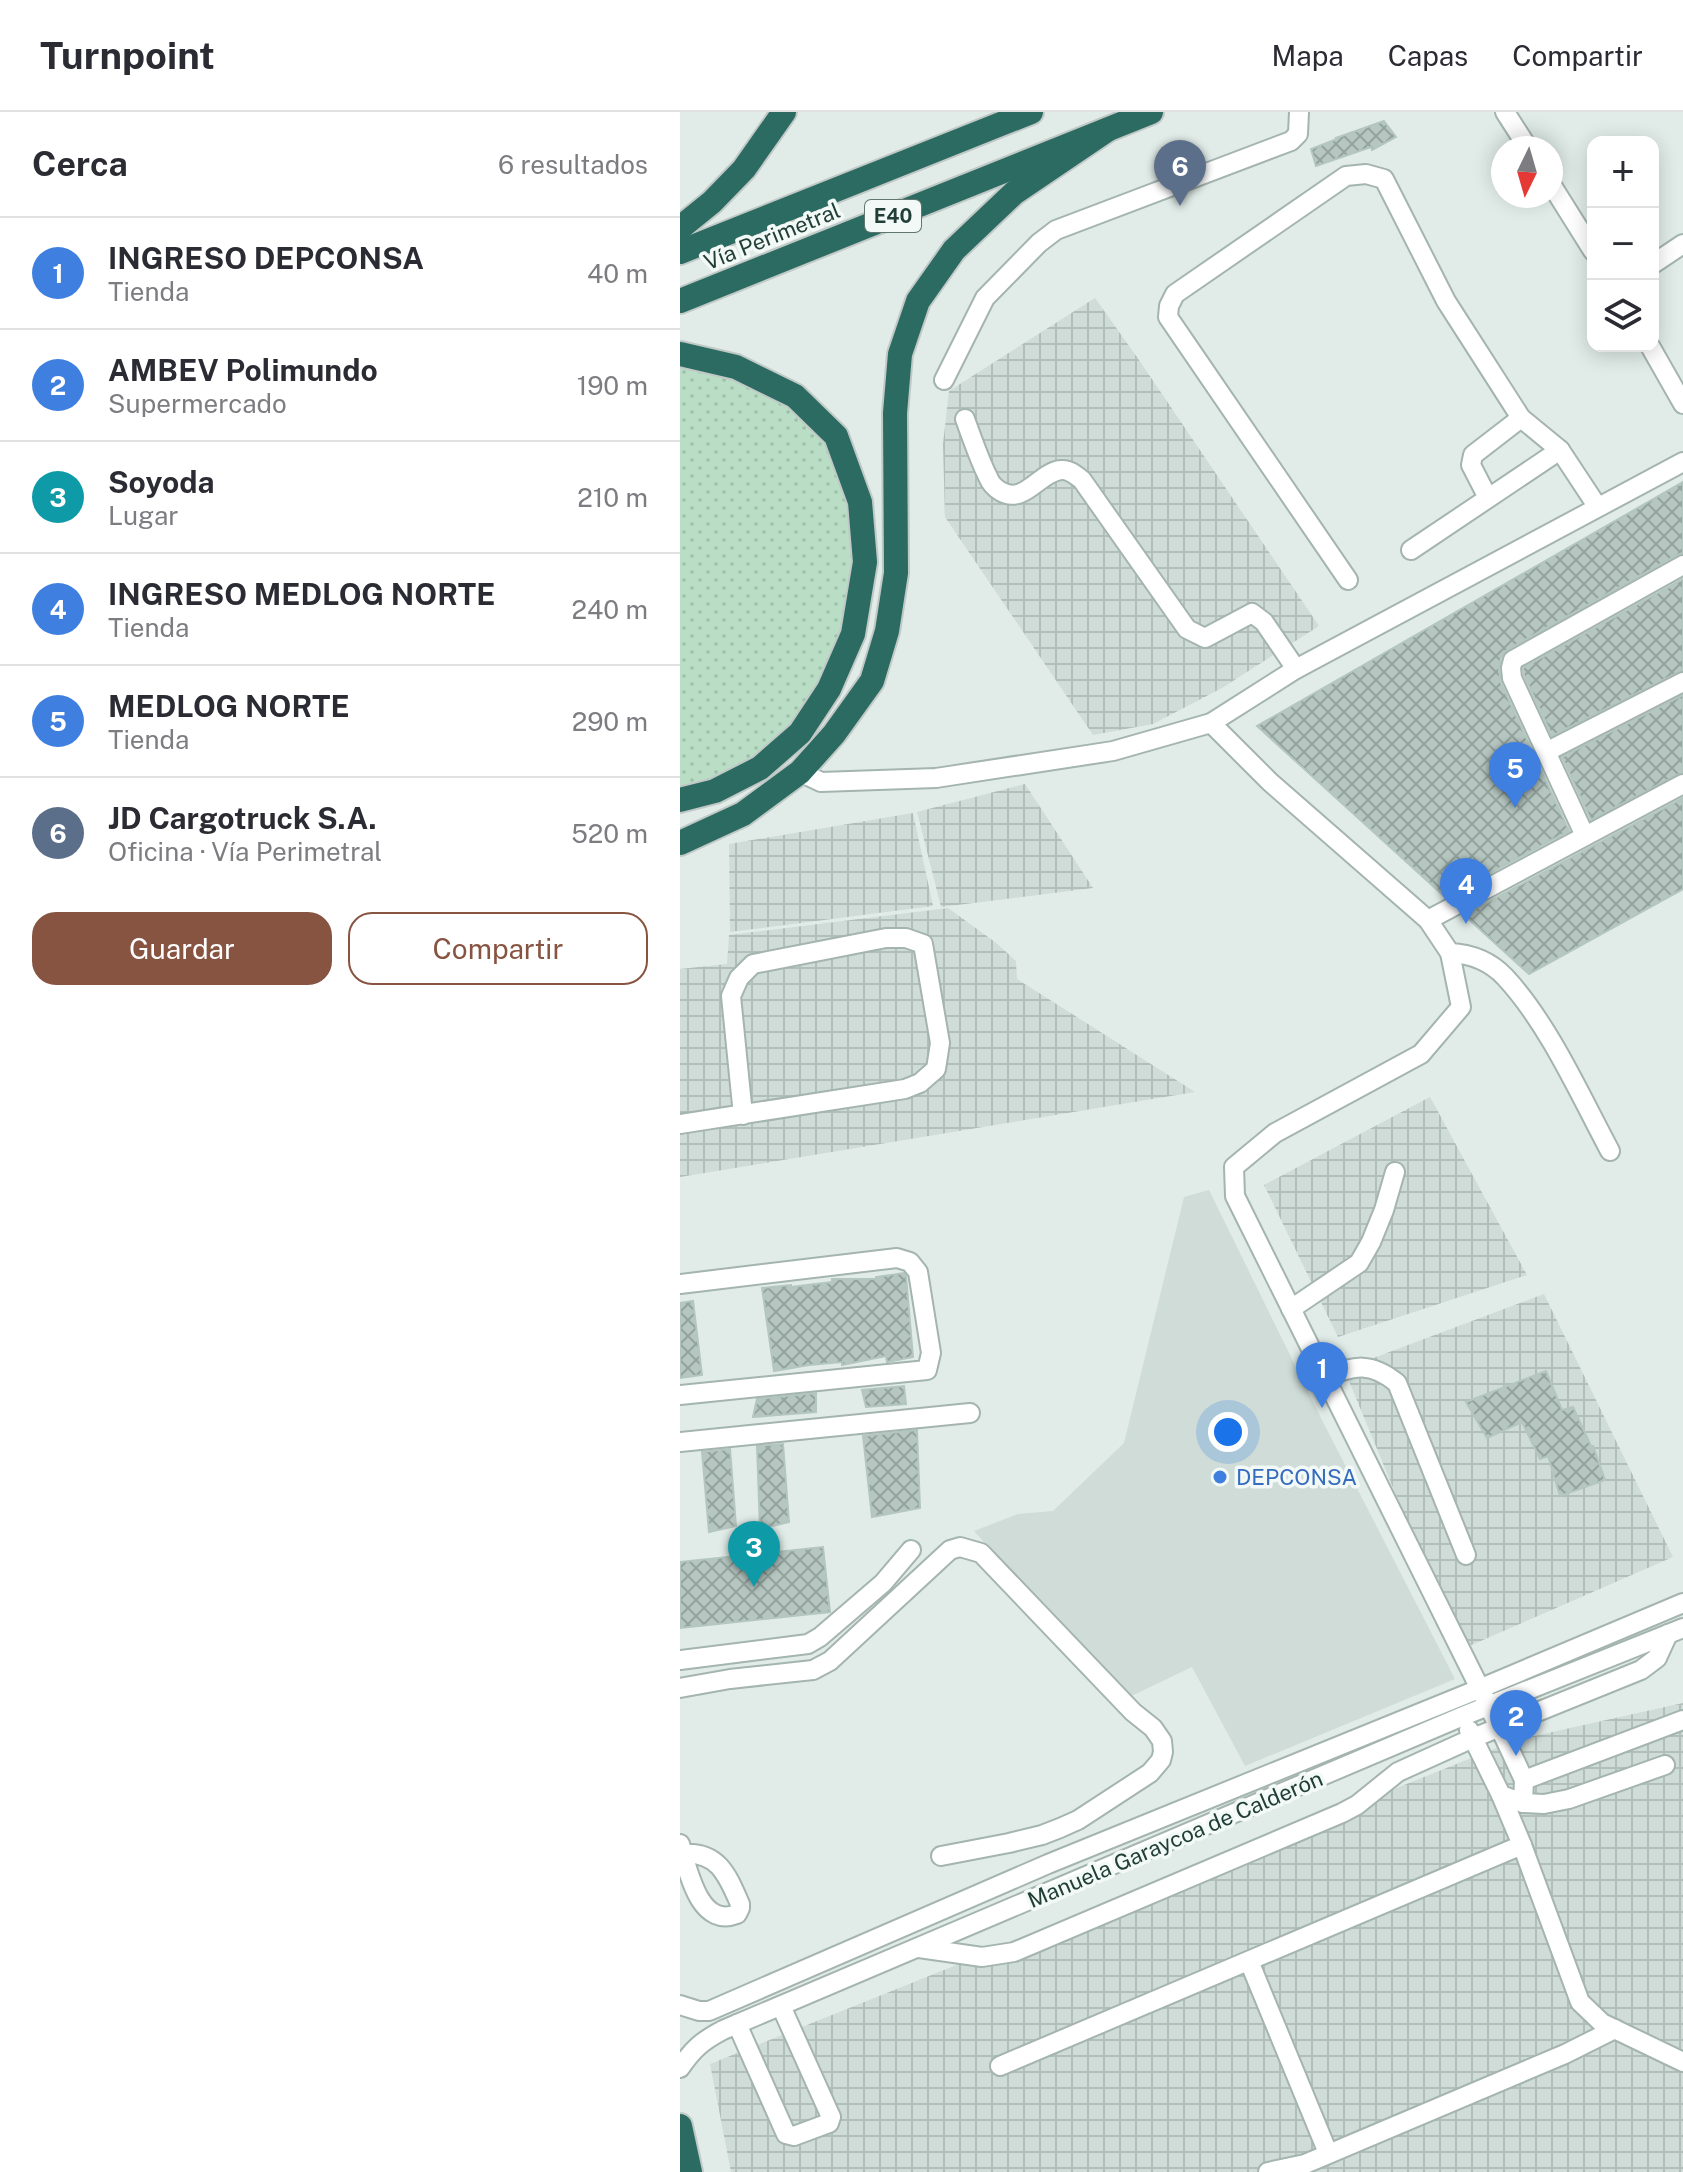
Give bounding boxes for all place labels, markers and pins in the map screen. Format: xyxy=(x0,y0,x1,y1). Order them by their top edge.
pin: 6 xyxy=(1154,140,1206,206)
pin: 5 xyxy=(1489,742,1541,808)
pin: 4 xyxy=(1440,858,1492,924)
pin: 1 xyxy=(1296,1342,1348,1408)
place label: DEPCONSA xyxy=(1236,1464,1357,1490)
marker: DEPCONSA xyxy=(1211,1468,1229,1486)
pin: 3 xyxy=(728,1521,780,1587)
pin: 2 xyxy=(1490,1690,1542,1756)

